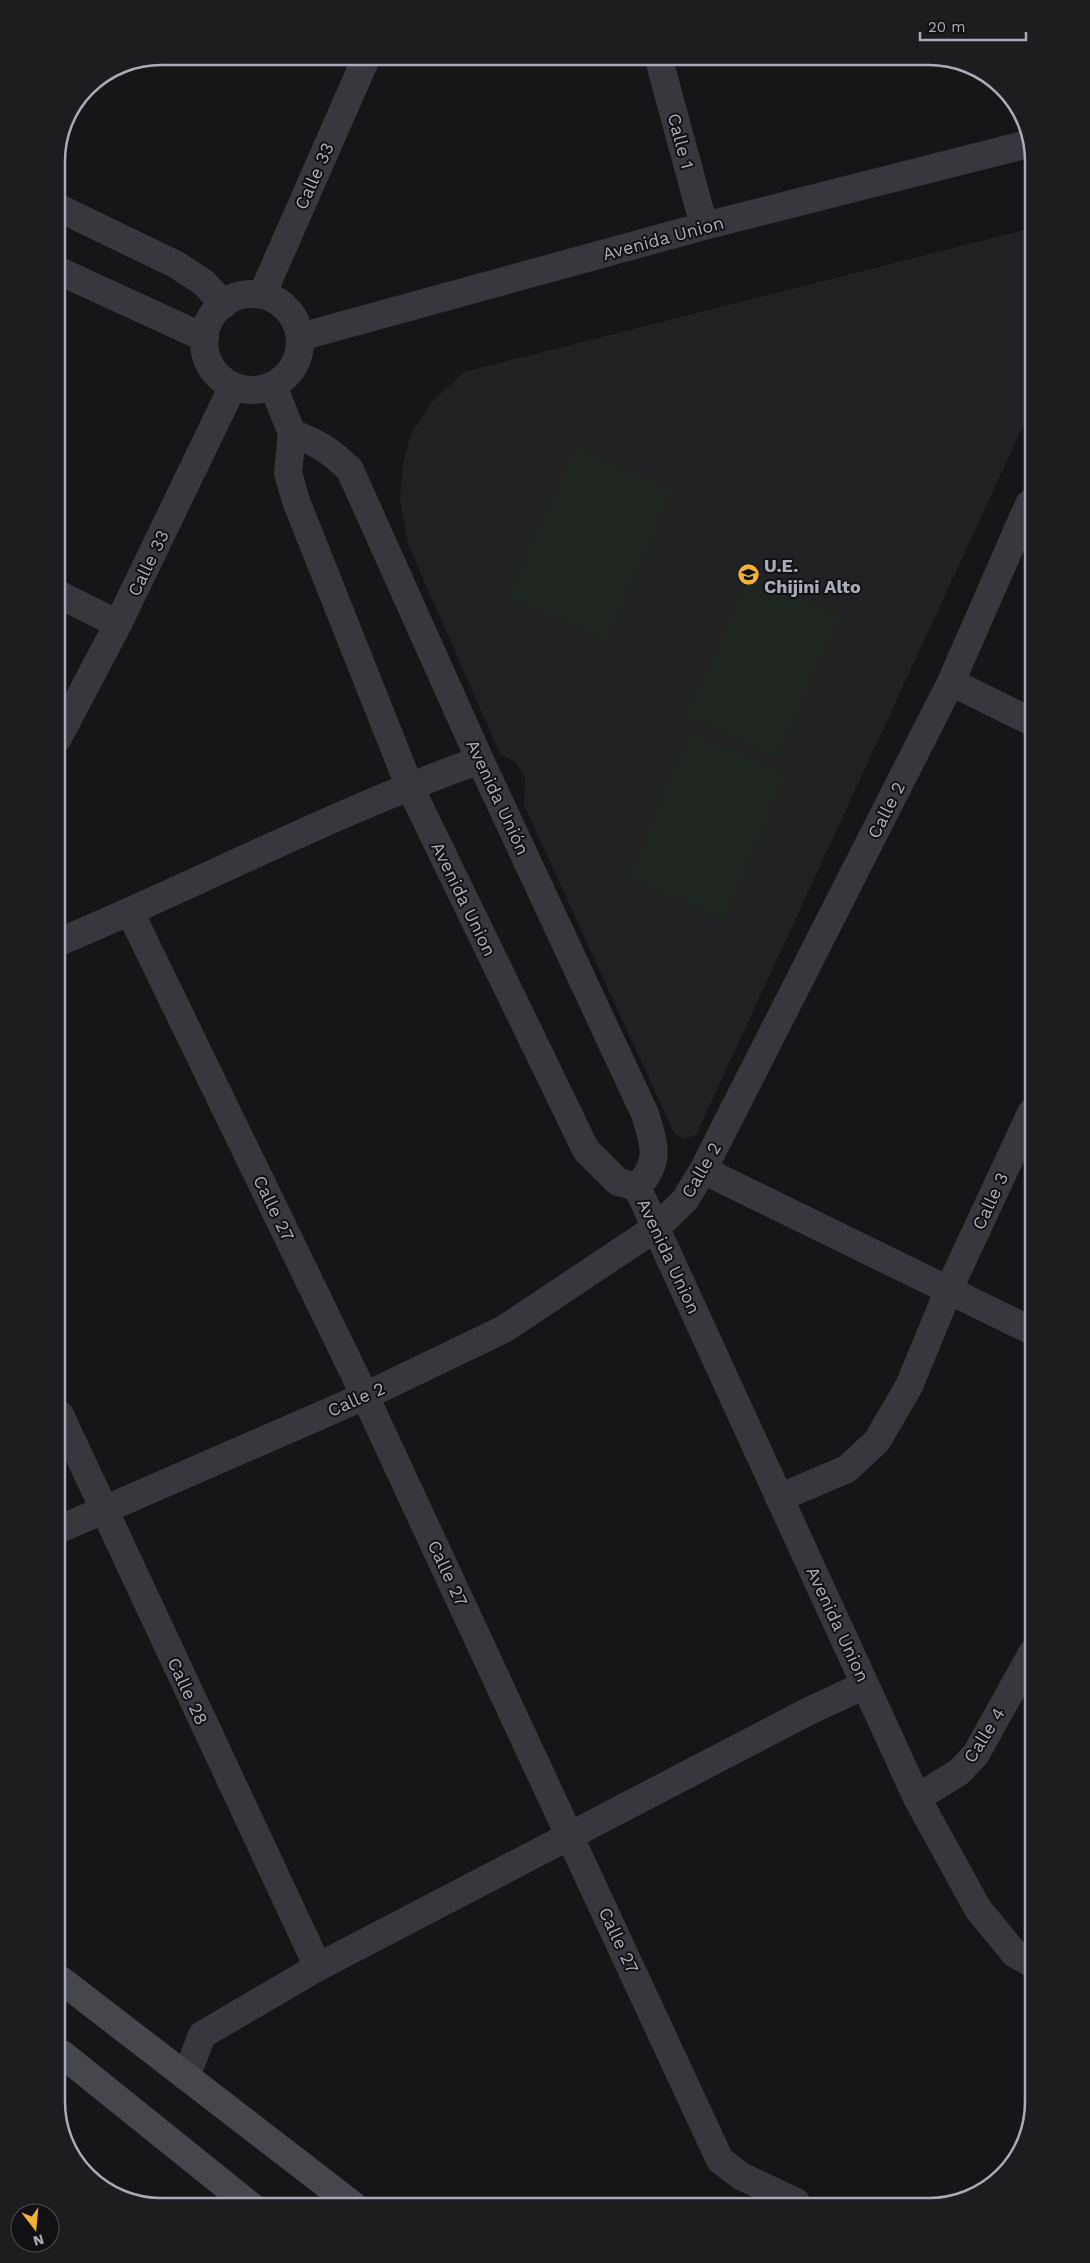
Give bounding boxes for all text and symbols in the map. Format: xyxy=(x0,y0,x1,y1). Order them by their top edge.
scale bar xyxy=(920,10,1026,42)
text: 20 m xyxy=(928,18,966,36)
street label: Calle 1 xyxy=(664,111,698,171)
street label: Calle 33 xyxy=(290,139,338,213)
street label: Avenida Union xyxy=(600,212,726,264)
street label: Calle 33 xyxy=(123,526,173,600)
place label: U.E. Chijini Alto xyxy=(764,555,861,597)
school or university icon: U.E. Chijini Alto xyxy=(736,563,760,587)
street label: Avenida Unión xyxy=(462,736,534,858)
street label: Calle 2 xyxy=(863,778,909,842)
street label: Avenida Union xyxy=(427,838,501,960)
street label: Calle 2 xyxy=(677,1139,725,1201)
street label: Calle 3 xyxy=(968,1169,1012,1233)
street label: Calle 27 xyxy=(249,1172,299,1244)
street label: Avenida Union xyxy=(633,1195,705,1317)
street label: Calle 2 xyxy=(324,1377,388,1421)
street label: Calle 27 xyxy=(424,1537,472,1609)
street label: Avenida Union xyxy=(802,1563,874,1685)
street label: Calle 28 xyxy=(163,1654,213,1728)
street label: Calle 4 xyxy=(959,1704,1009,1766)
street label: Calle 27 xyxy=(595,1904,643,1976)
north arrow xyxy=(10,2203,60,2253)
text: N xyxy=(31,2231,46,2250)

